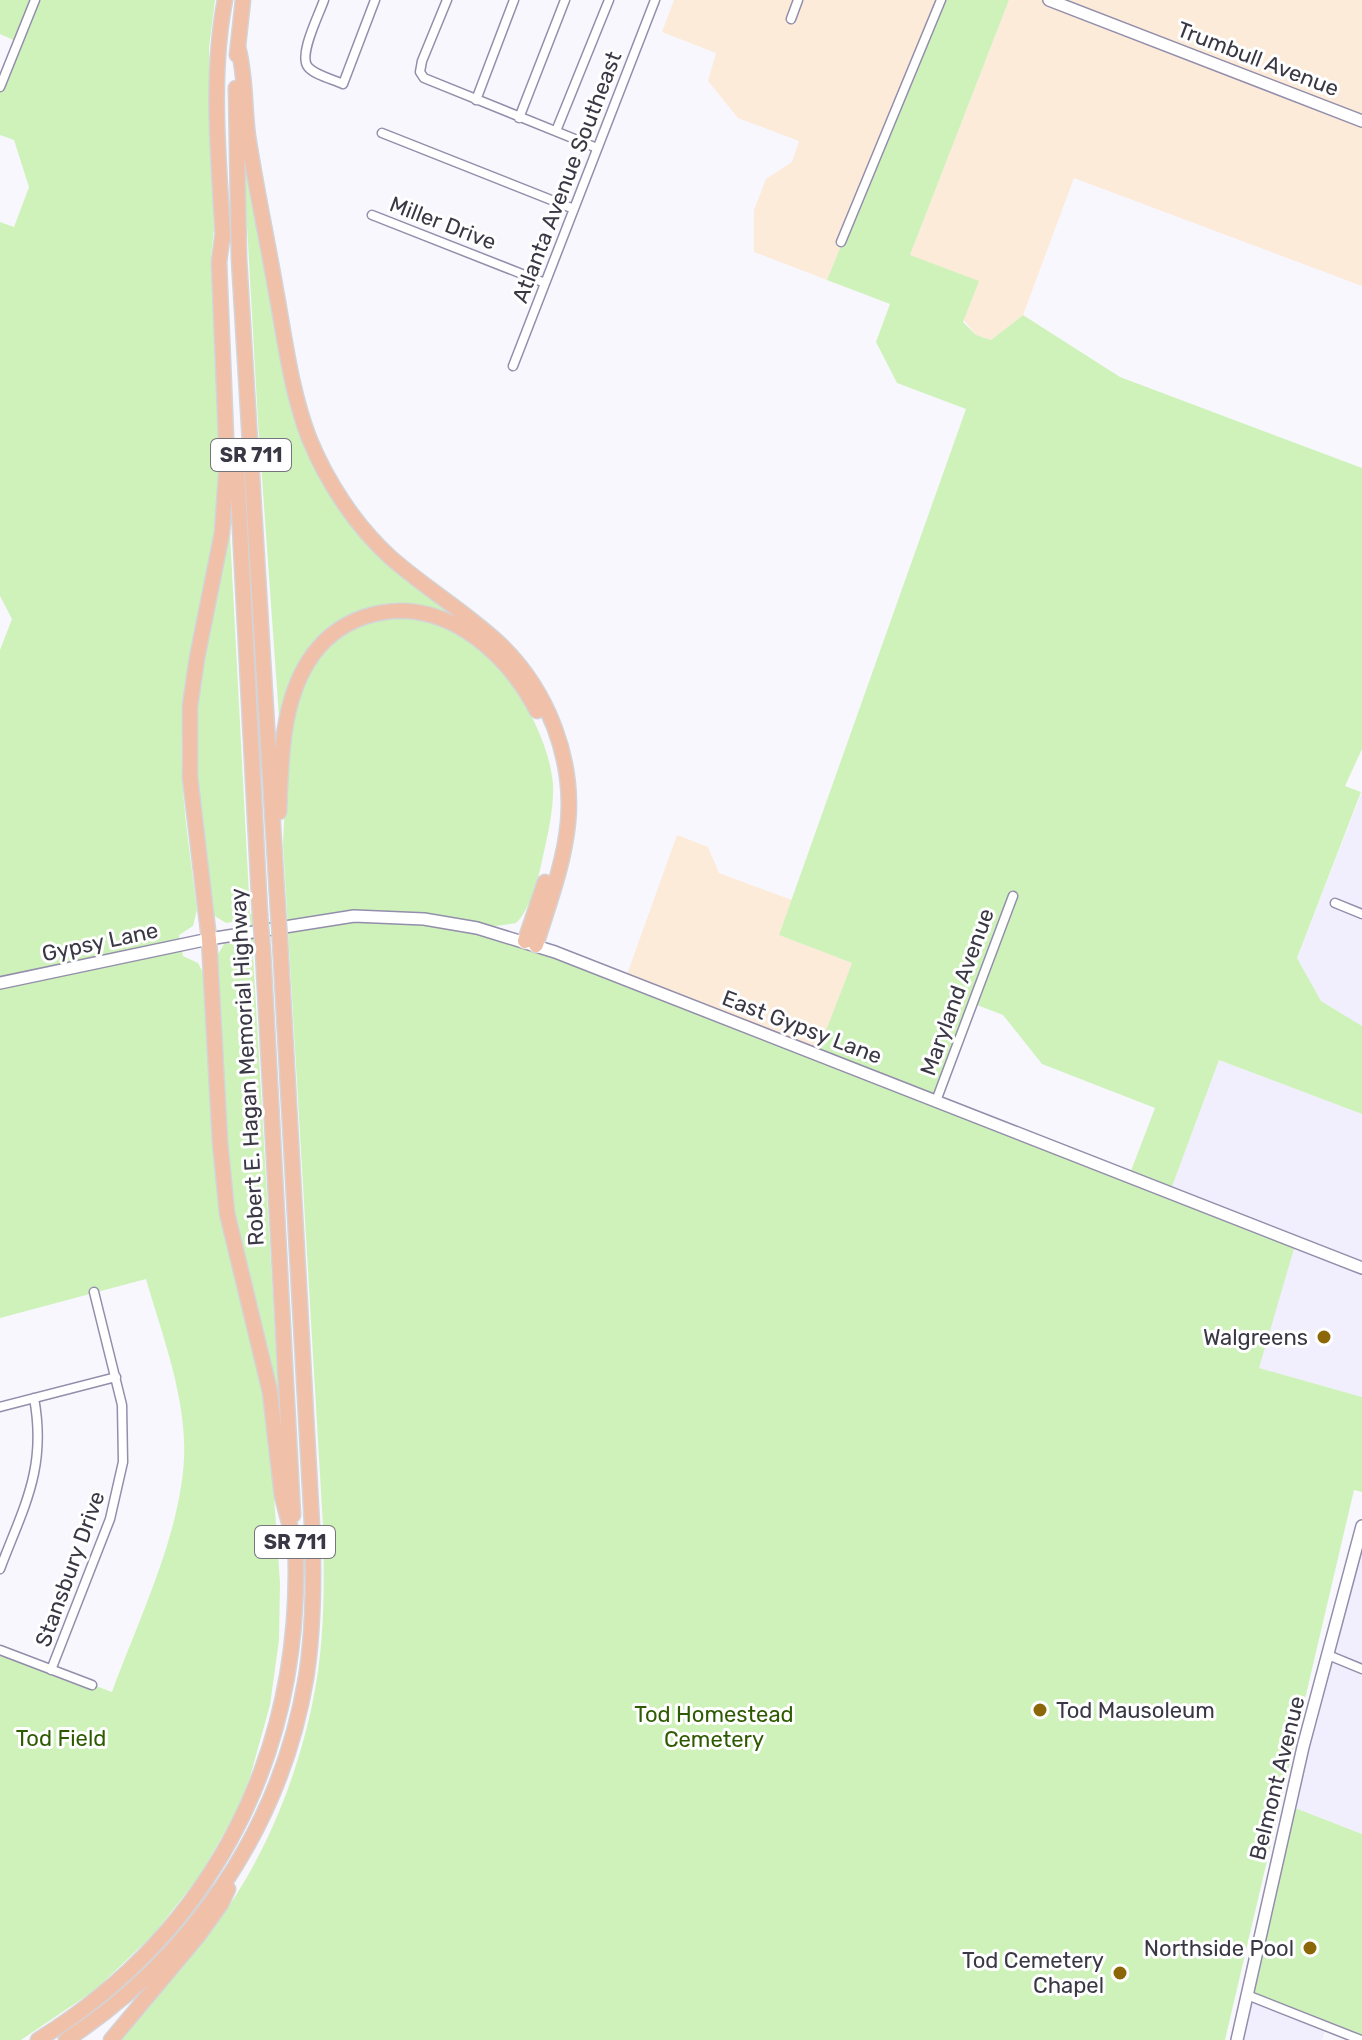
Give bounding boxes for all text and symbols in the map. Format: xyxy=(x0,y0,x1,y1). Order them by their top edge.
street label: Trumbull Avenue xyxy=(1173,16,1343,102)
street label: Atlanta Avenue Southeast xyxy=(507,47,628,307)
street label: Miller Drive xyxy=(386,190,500,256)
road number: SR 711 xyxy=(211,439,291,471)
street label: Robert E. Hagan Memorial Highway xyxy=(224,887,270,1247)
street label: Maryland Avenue xyxy=(914,905,1000,1079)
street label: Gypsy Lane xyxy=(39,917,161,967)
street label: East Gypsy Lane xyxy=(718,984,886,1070)
place label: Walgreens xyxy=(1203,1324,1308,1351)
marker: Walgreens xyxy=(1315,1328,1333,1346)
street label: Stansbury Drive xyxy=(29,1488,111,1650)
road number: SR 711 xyxy=(255,1526,335,1558)
street label: Belmont Avenue xyxy=(1244,1693,1310,1863)
place label: Tod Mausoleum xyxy=(1056,1697,1215,1724)
park label: Tod Homestead Cemetery xyxy=(634,1701,794,1753)
marker: Tod Mausoleum xyxy=(1031,1701,1049,1719)
park label: Tod Field xyxy=(16,1725,106,1752)
place label: Northside Pool xyxy=(1144,1935,1294,1962)
marker: Northside Pool xyxy=(1301,1939,1319,1957)
place label: Tod Cemetery Chapel xyxy=(962,1947,1104,1999)
marker: Tod Cemetery Chapel xyxy=(1111,1964,1129,1982)

